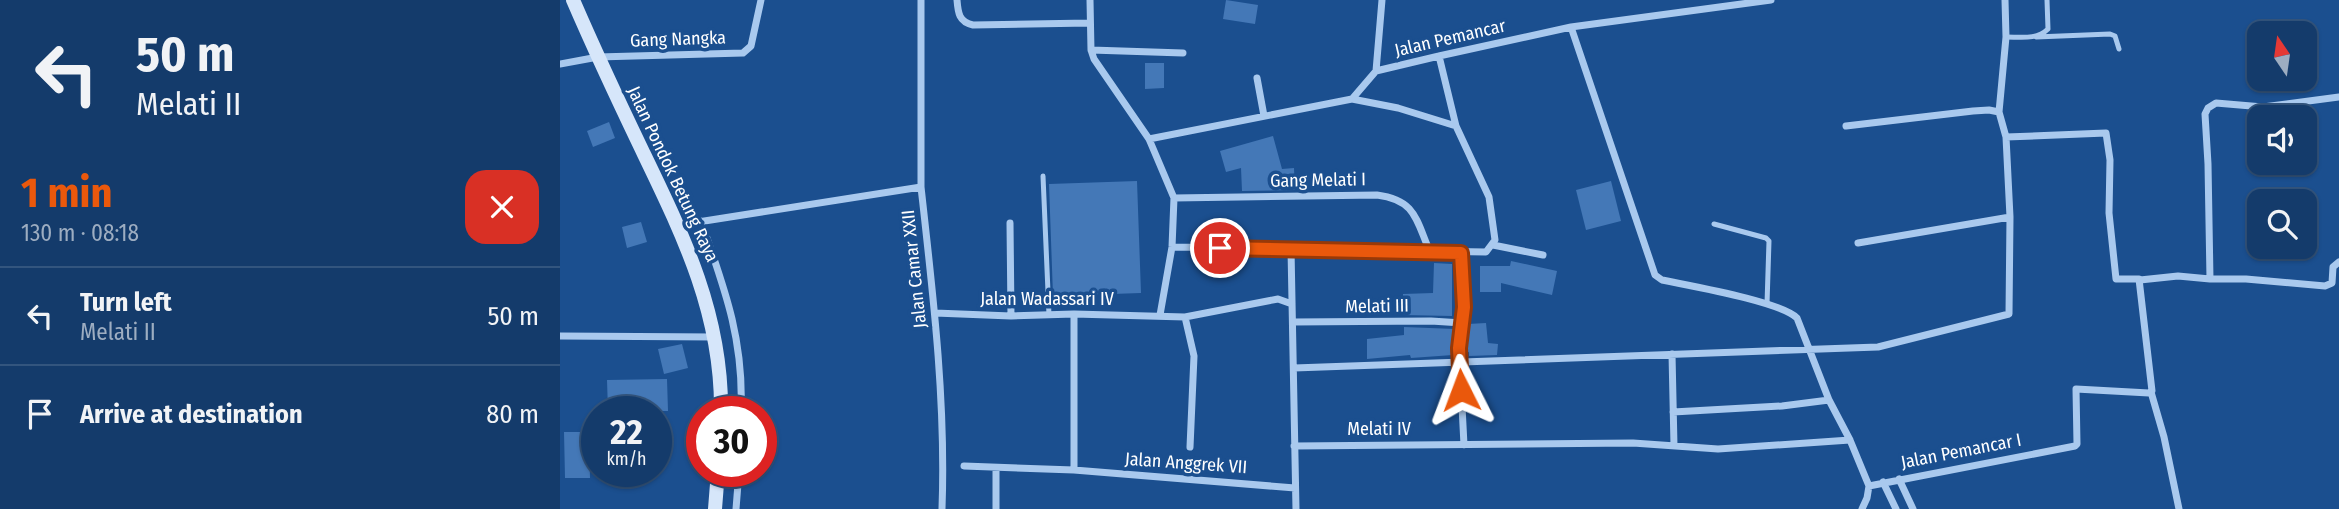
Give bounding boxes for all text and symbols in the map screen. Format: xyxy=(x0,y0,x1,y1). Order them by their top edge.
street label: Jalan Pemancar xyxy=(1392,14,1508,61)
north arrow xyxy=(2247,21,2317,91)
map controls xyxy=(2247,21,2317,259)
text: 50 m xyxy=(136,25,234,84)
street label: Gang Nangka xyxy=(630,26,726,52)
icon: left xyxy=(21,28,112,119)
street label: Jalan Pondok Betung Raya xyxy=(623,83,723,265)
text: Melati II xyxy=(136,85,241,123)
button: sound xyxy=(2247,105,2317,175)
text: 1 min xyxy=(21,168,112,218)
street label: Gang Melati I xyxy=(1270,168,1366,192)
button: close xyxy=(465,170,539,244)
button: search xyxy=(2247,189,2317,259)
street label: Jalan Camar XXII xyxy=(897,209,931,329)
pin xyxy=(1190,218,1250,278)
text: 130 m · 08:18 xyxy=(21,219,139,247)
icon: arrive xyxy=(1201,229,1239,267)
text: Turn left xyxy=(80,287,172,318)
street label: Jalan Wadassari IV xyxy=(980,288,1115,310)
street label: Melati III xyxy=(1345,294,1409,318)
icon: left xyxy=(21,297,59,335)
text: 50 m xyxy=(487,301,539,332)
text: Melati II xyxy=(80,318,156,346)
position arrow xyxy=(1424,353,1498,427)
icon: arrive xyxy=(21,395,59,433)
speed limit sign: 30 xyxy=(686,396,777,487)
text: Arrive at destination xyxy=(80,399,303,430)
text: 80 m xyxy=(486,399,539,430)
text: 22 xyxy=(610,411,643,453)
street label: Melati IV xyxy=(1347,418,1412,440)
street label: Jalan Pemancar I xyxy=(1899,429,2023,473)
text: km/h xyxy=(606,448,647,470)
street label: Jalan Anggrek VII xyxy=(1124,448,1248,478)

